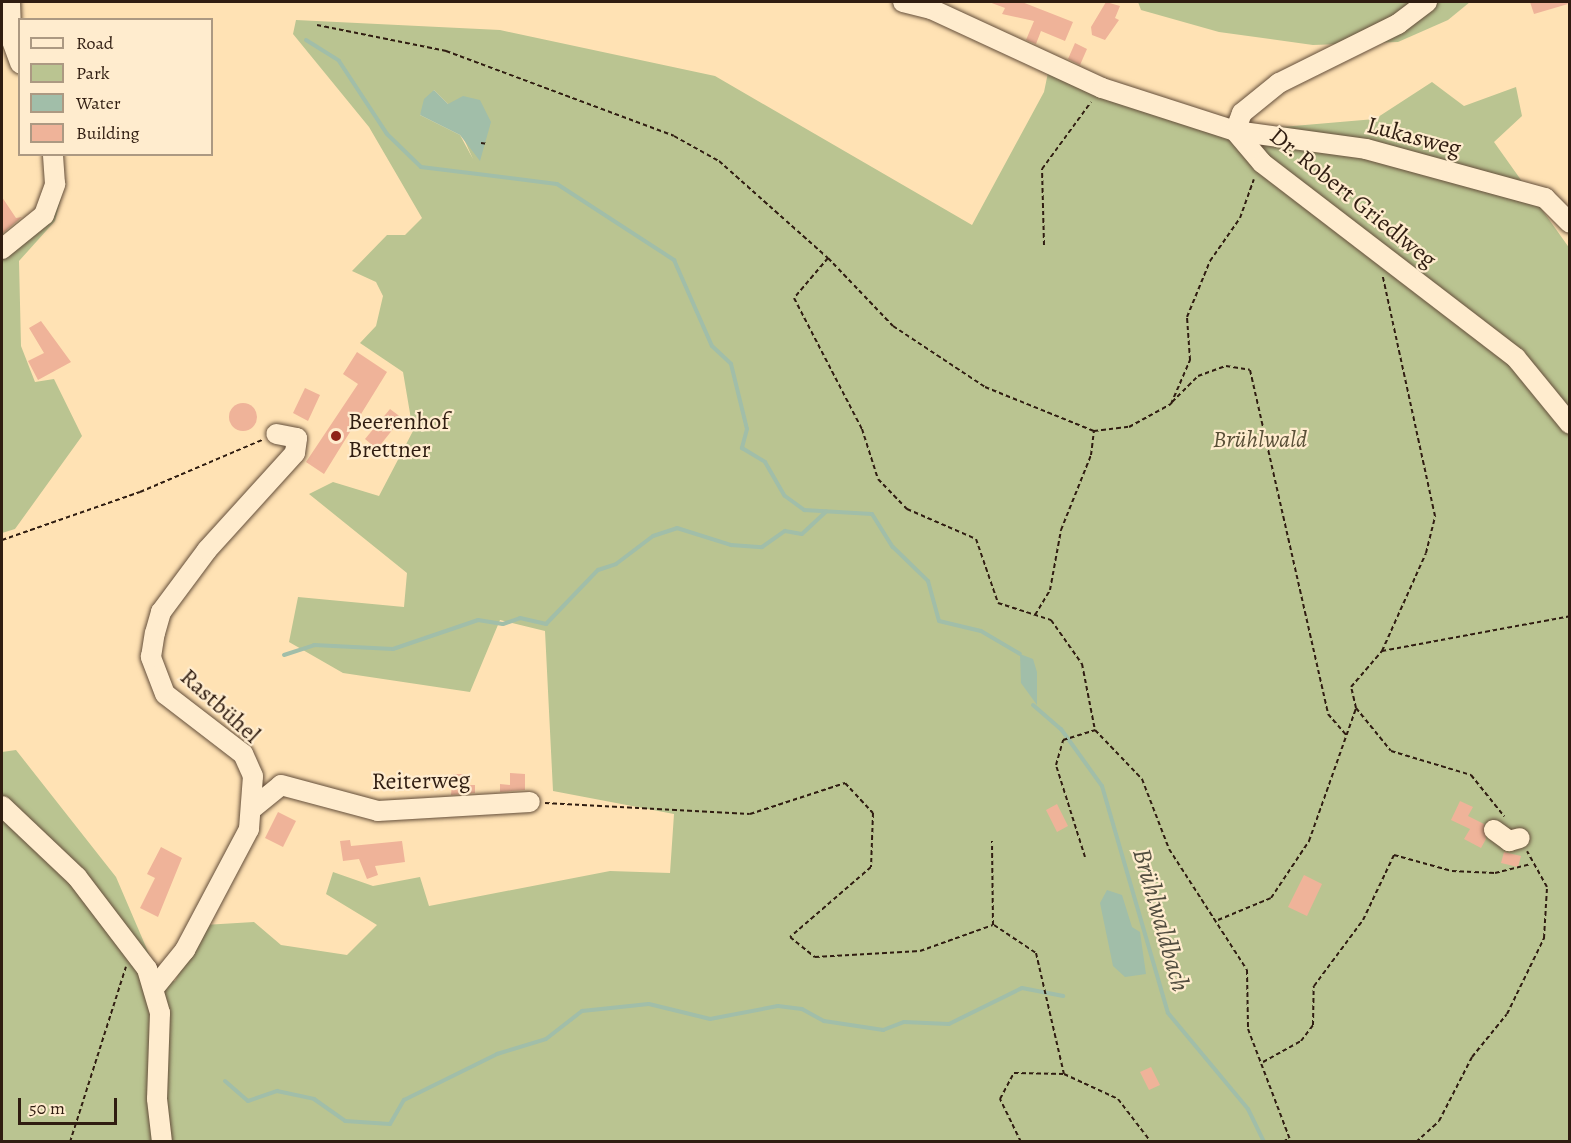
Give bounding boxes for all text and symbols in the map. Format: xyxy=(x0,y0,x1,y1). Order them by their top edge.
legend xyxy=(18,18,213,156)
text: Road xyxy=(76,31,113,55)
text: Park xyxy=(76,61,110,85)
text: Water xyxy=(76,91,121,115)
street label: Lukasweg xyxy=(1364,111,1464,163)
text: Building xyxy=(76,121,140,145)
street label: Dr. Robert Griedlweg xyxy=(1264,122,1442,274)
place label: Beerenhof Brettner xyxy=(348,408,449,464)
park label: Brühlwald xyxy=(1213,426,1307,454)
marker: Beerenhof Brettner xyxy=(329,429,343,443)
street label: Rastbühel xyxy=(174,663,266,749)
street label: Reiterweg xyxy=(371,766,471,796)
water label: Brühlwaldbach xyxy=(1126,845,1196,995)
scale bar xyxy=(21,1086,120,1124)
text: 50 m xyxy=(29,1096,65,1120)

